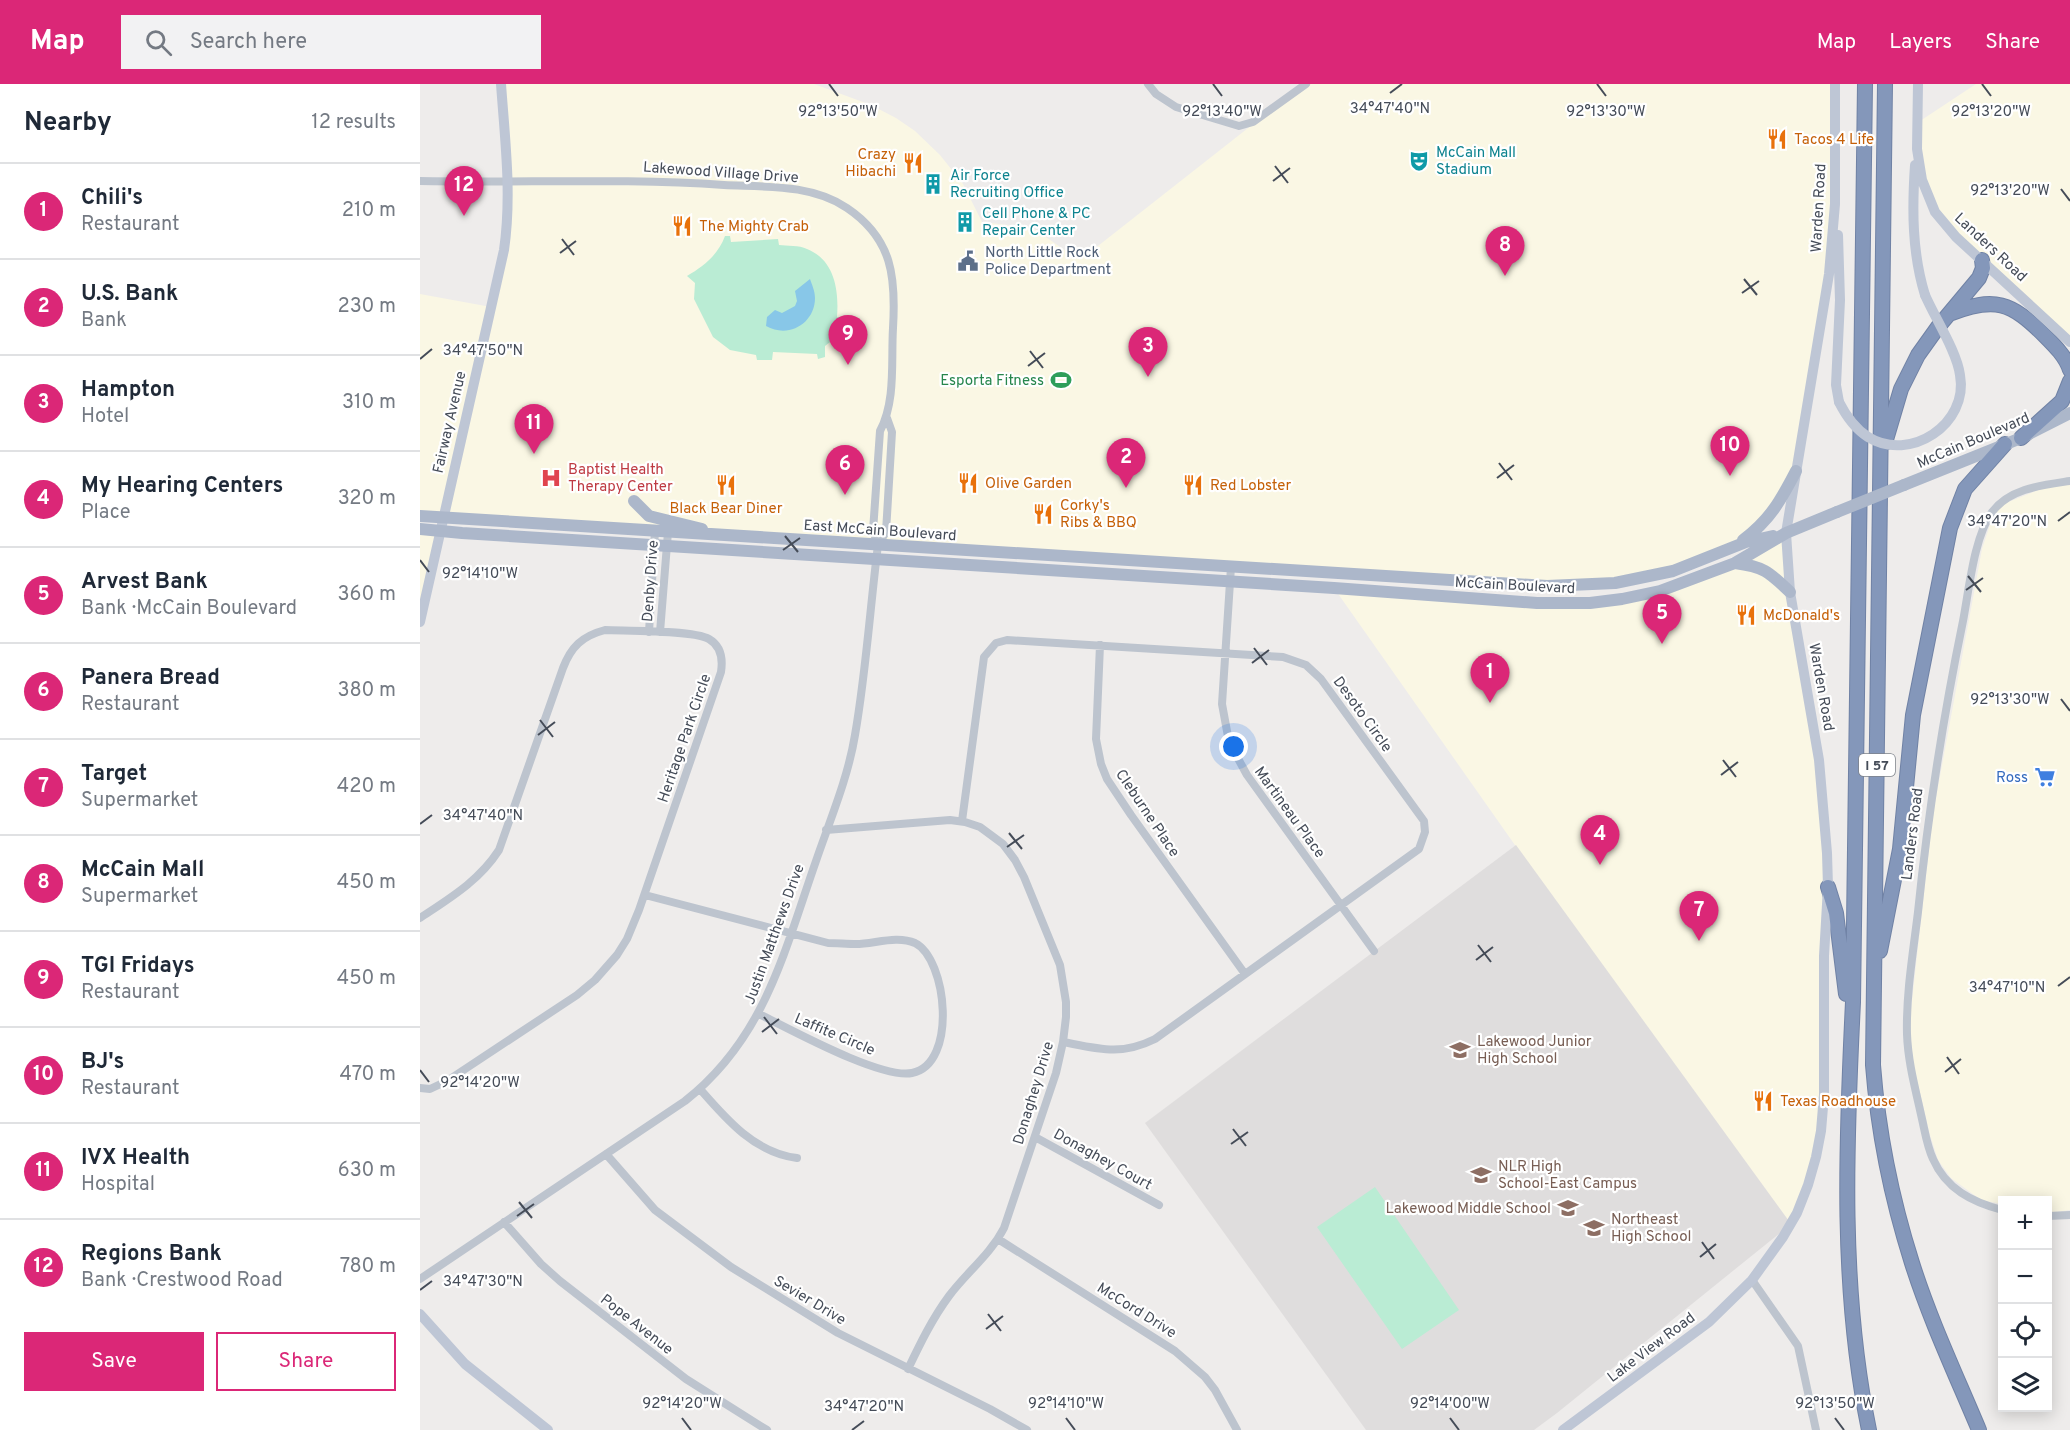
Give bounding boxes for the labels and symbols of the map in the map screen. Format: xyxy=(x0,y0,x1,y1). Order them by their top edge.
text: 34°47'40"N xyxy=(1350,100,1430,119)
text: 92°13'50"W xyxy=(798,103,878,122)
text: 92°13'40"W xyxy=(1182,103,1262,122)
text: 92°13'30"W xyxy=(1566,103,1646,122)
text: 92°13'20"W xyxy=(1951,103,2031,122)
restaurant icon: Tacos 4 Life xyxy=(1765,127,1789,151)
place label: Tacos 4 Life xyxy=(1794,131,1874,150)
place label: McCain Mall Stadium xyxy=(1436,144,1516,180)
place label: Crazy Hibachi xyxy=(845,146,896,182)
theatre icon: McCain Mall Stadium xyxy=(1407,149,1431,173)
restaurant icon: Crazy Hibachi xyxy=(901,151,925,175)
street label: Lakewood Village Drive xyxy=(642,159,799,188)
street label: Warden Road xyxy=(1808,163,1831,253)
pin: 12 xyxy=(444,166,483,216)
place label: Air Force Recruiting Office xyxy=(950,167,1064,203)
building icon: Air Force Recruiting Office xyxy=(921,172,945,196)
text: 92°13'20"W xyxy=(1970,182,2050,201)
place label: Cell Phone & PC Repair Center xyxy=(982,205,1091,241)
building icon: Cell Phone & PC Repair Center xyxy=(953,210,977,234)
street label: Landers Road xyxy=(1950,210,2030,287)
restaurant icon: The Mighty Crab xyxy=(670,214,694,238)
place label: The Mighty Crab xyxy=(699,218,809,237)
pin: 8 xyxy=(1486,226,1524,276)
place label: North Little Rock Police Department xyxy=(985,244,1111,280)
public building icon: North Little Rock Police Department xyxy=(956,249,980,273)
pin: 9 xyxy=(828,316,868,365)
pin: 3 xyxy=(1128,328,1168,377)
text: 34°47'50"N xyxy=(443,342,523,361)
sports icon: Esporta Fitness xyxy=(1049,368,1073,392)
street label: Fairway Avenue xyxy=(429,369,471,475)
place label: Esporta Fitness xyxy=(940,372,1044,391)
pin: 11 xyxy=(514,404,554,454)
street label: McCain Boulevard xyxy=(1914,409,2033,474)
pin: 10 xyxy=(1710,426,1750,476)
pin: 2 xyxy=(1106,438,1146,488)
pin: 6 xyxy=(826,446,864,495)
place label: Baptist Health Therapy Center xyxy=(568,461,673,497)
hospital icon: Baptist Health Therapy Center xyxy=(539,466,563,490)
restaurant icon: Olive Garden xyxy=(956,471,980,495)
restaurant icon: Black Bear Diner xyxy=(714,473,738,497)
restaurant icon: Red Lobster xyxy=(1181,473,1205,497)
place label: Olive Garden xyxy=(985,475,1072,494)
place label: Red Lobster xyxy=(1210,477,1292,496)
place label: Corky's Ribs & BBQ xyxy=(1060,497,1137,533)
place label: Black Bear Diner xyxy=(669,500,783,519)
restaurant icon: Corky's Ribs & BBQ xyxy=(1031,502,1055,526)
text: 34°47'20"N xyxy=(1967,513,2047,532)
street label: East McCain Boulevard xyxy=(803,517,957,546)
street label: Denby Drive xyxy=(639,539,664,623)
text: 92°14'10"W xyxy=(442,565,518,584)
street label: McCain Boulevard xyxy=(1454,574,1576,599)
pin: 5 xyxy=(1642,594,1682,644)
restaurant icon: McDonald's xyxy=(1734,603,1758,627)
place label: McDonald's xyxy=(1763,607,1840,626)
street label: Warden Road xyxy=(1803,642,1838,733)
pin: 1 xyxy=(1470,654,1510,703)
street label: Heritage Park Circle xyxy=(654,672,716,805)
street label: Desoto Circle xyxy=(1328,673,1396,756)
text: 92°13'30"W xyxy=(1970,691,2050,710)
your location xyxy=(1219,732,1248,761)
road number: I 57 xyxy=(1859,754,1895,776)
street label: Martineau Place xyxy=(1249,763,1328,862)
supermarket icon: Ross xyxy=(2033,765,2057,789)
street label: Cleburne Place xyxy=(1110,766,1183,861)
place label: Ross xyxy=(1996,769,2028,788)
street label: Landers Road xyxy=(1898,787,1929,881)
text: 34°47'40"N xyxy=(443,807,523,826)
pin: 4 xyxy=(1580,816,1620,865)
street label: Justin Matthews Drive xyxy=(741,862,810,1007)
pin: 7 xyxy=(1680,892,1718,941)
text: 34°47'10"N xyxy=(1969,979,2045,998)
street label: Laffite Circle xyxy=(791,1010,878,1061)
place label: Lakewood Junior High School xyxy=(1477,1033,1592,1069)
school or university icon: Lakewood Junior High School xyxy=(1448,1038,1472,1062)
street label: Donaghey Drive xyxy=(1010,1040,1059,1147)
text: 92°14'20"W xyxy=(440,1074,520,1093)
restaurant icon: Texas Roadhouse xyxy=(1751,1089,1775,1113)
place label: Texas Roadhouse xyxy=(1780,1093,1896,1112)
street label: Donaghey Court xyxy=(1050,1125,1155,1195)
place label: NLR High School-East Campus xyxy=(1498,1158,1637,1194)
school or university icon: NLR High School-East Campus xyxy=(1469,1163,1493,1187)
school or university icon: Lakewood Middle School xyxy=(1556,1196,1580,1220)
place label: Lakewood Middle School xyxy=(1385,1200,1551,1219)
place label: Northeast High School xyxy=(1611,1211,1692,1247)
school or university icon: Northeast High School xyxy=(1582,1216,1606,1240)
street label: Sevier Drive xyxy=(770,1272,849,1330)
text: 34°47'30"N xyxy=(443,1273,523,1292)
street label: McCord Drive xyxy=(1093,1279,1180,1343)
street label: Pope Avenue xyxy=(596,1291,676,1360)
street label: Lake View Road xyxy=(1604,1309,1700,1387)
text: 92°14'20"W xyxy=(642,1395,722,1414)
text: 92°14'10"W xyxy=(1028,1395,1104,1414)
text: 92°14'00"W xyxy=(1410,1395,1490,1414)
text: 92°13'50"W xyxy=(1795,1395,1875,1414)
text: 34°47'20"N xyxy=(824,1398,904,1417)

